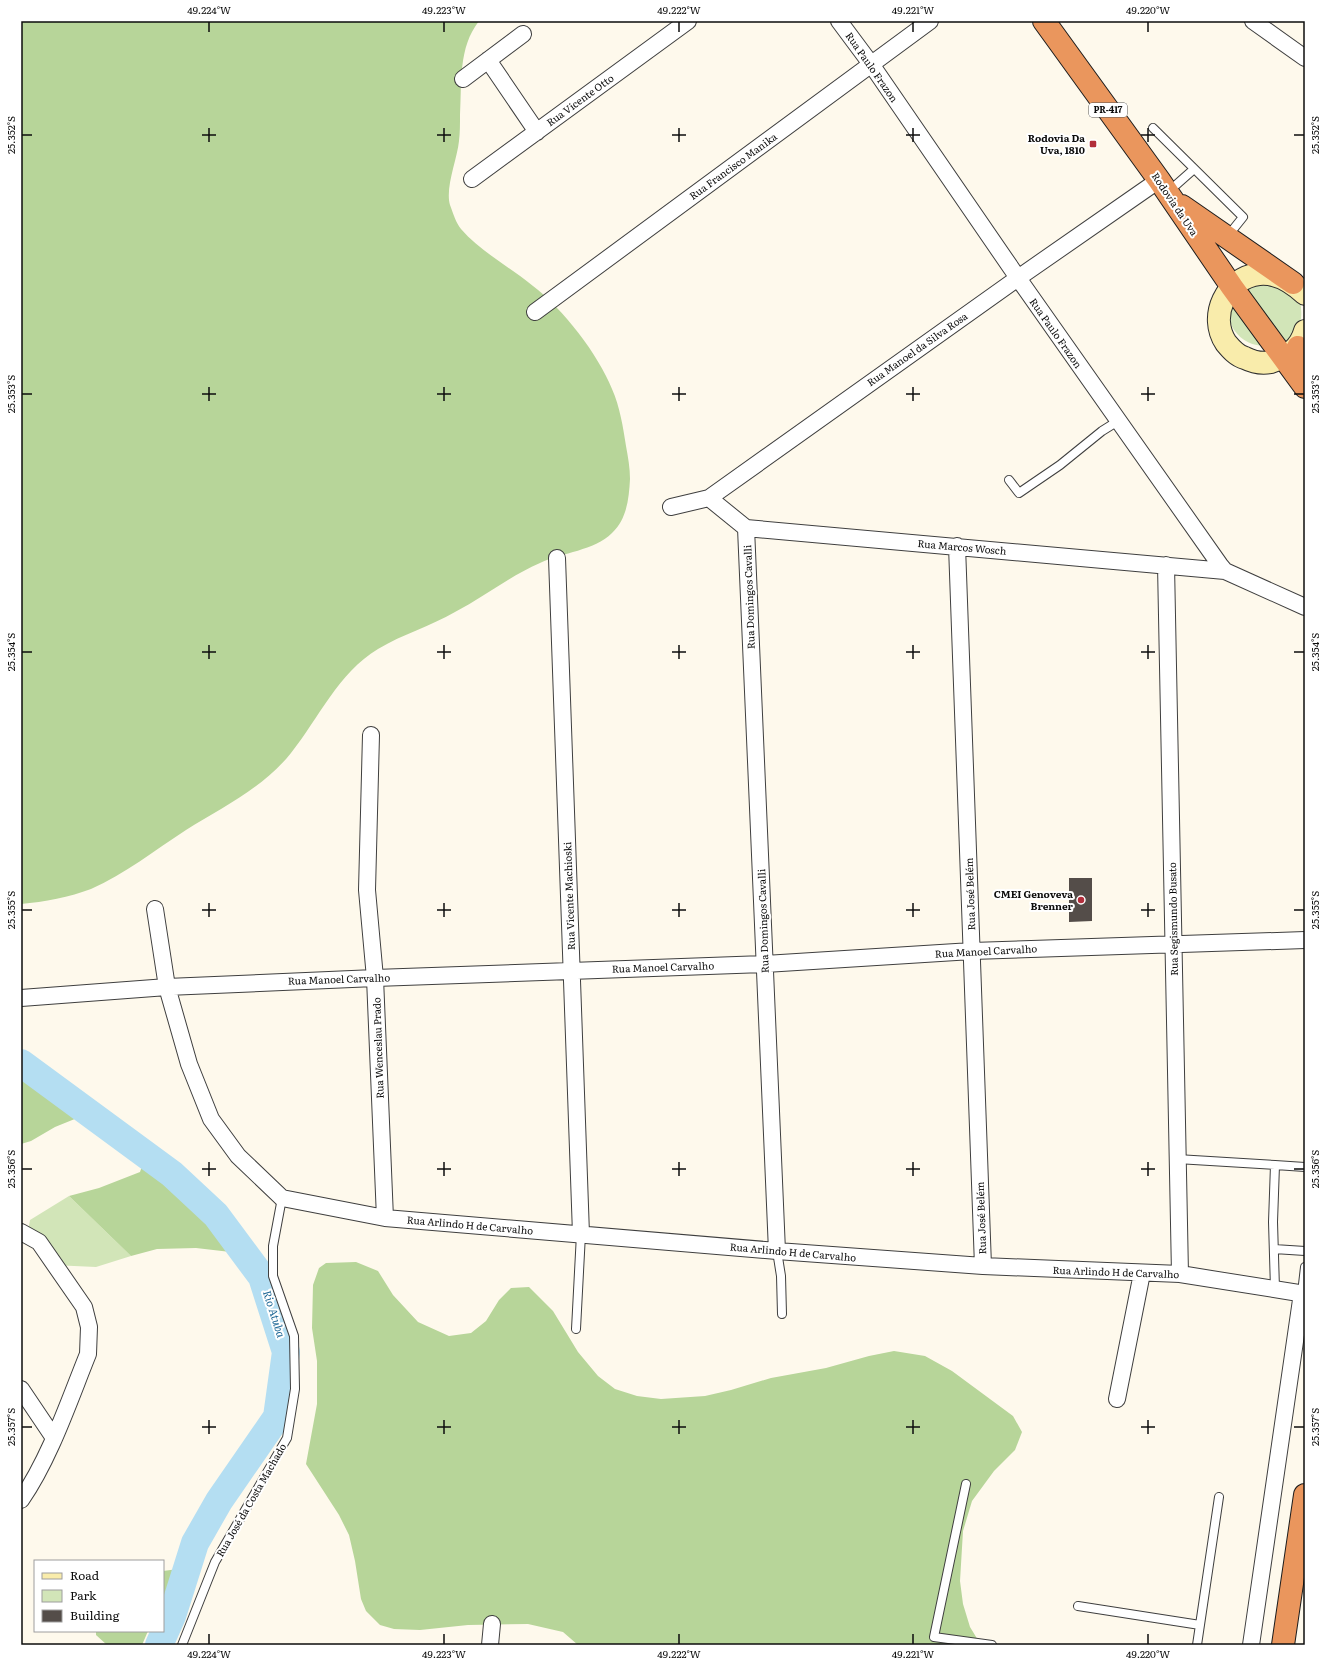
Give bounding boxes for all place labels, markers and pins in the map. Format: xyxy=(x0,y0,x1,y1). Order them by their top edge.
place label: Rodovia Da Uva, 1810 xyxy=(1028,130,1085,157)
marker: Rodovia Da Uva, 1810 xyxy=(1088,139,1098,149)
place label: CMEI Genoveva Brenner xyxy=(994,886,1074,913)
marker: CMEI Genoveva Brenner xyxy=(1076,895,1086,905)

